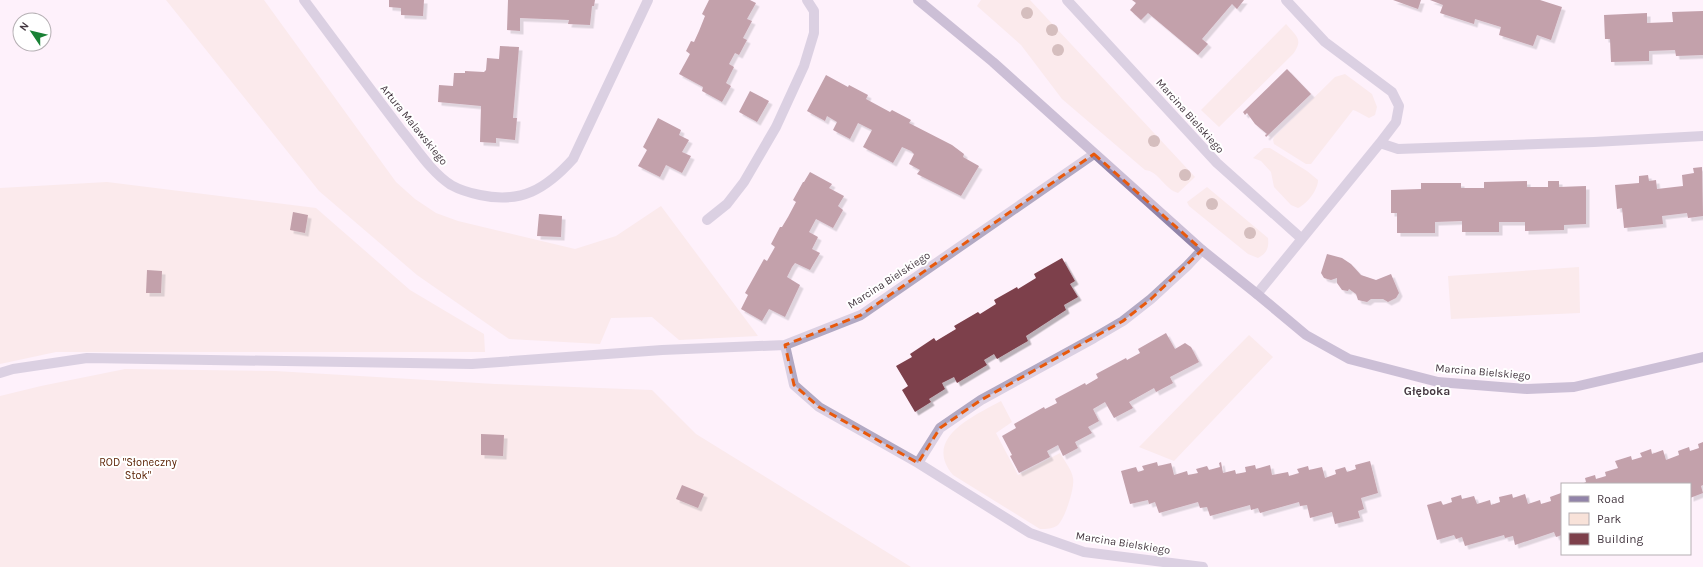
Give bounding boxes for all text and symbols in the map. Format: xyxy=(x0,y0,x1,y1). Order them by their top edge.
north arrow xyxy=(12,12,52,52)
text: N xyxy=(17,20,32,34)
street label: Marcina Bielskiego xyxy=(1153,76,1227,156)
street label: Artura Malawskiego xyxy=(378,82,450,168)
street label: Marcina Bielskiego xyxy=(845,249,933,311)
street label: Marcina Bielskiego xyxy=(1435,361,1531,383)
district label: Głęboka xyxy=(1404,384,1450,398)
park label: ROD "Słoneczny Stok" xyxy=(99,456,177,482)
legend xyxy=(1561,483,1691,555)
text: Road xyxy=(1597,492,1625,506)
text: Park xyxy=(1597,512,1622,526)
street label: Marcina Bielskiego xyxy=(1075,529,1171,557)
text: Building xyxy=(1597,532,1644,546)

